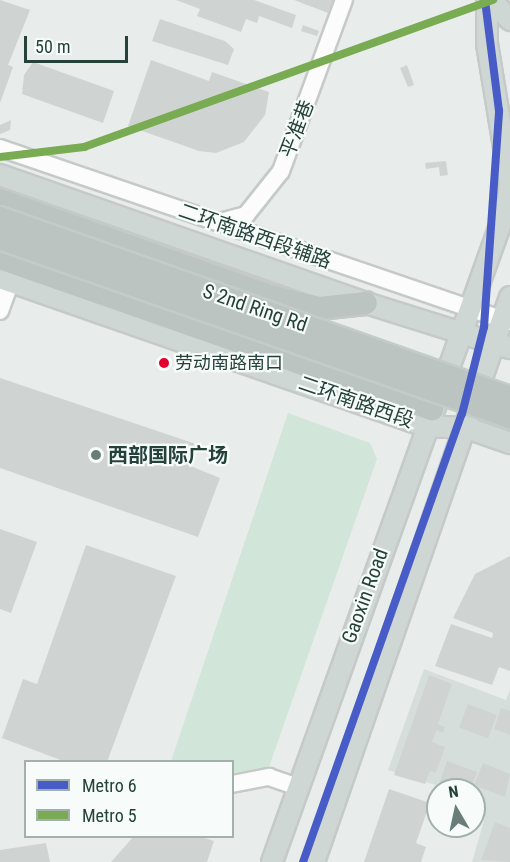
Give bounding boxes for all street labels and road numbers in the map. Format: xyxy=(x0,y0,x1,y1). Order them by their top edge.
street label: 平准巷 xyxy=(275,97,319,161)
street label: 二环南路西段辅路 xyxy=(175,199,335,273)
street label: S 2nd Ring Rd xyxy=(200,279,310,337)
street label: 二环南路西段 xyxy=(295,371,417,433)
street label: Gaoxin Road xyxy=(337,545,393,647)

